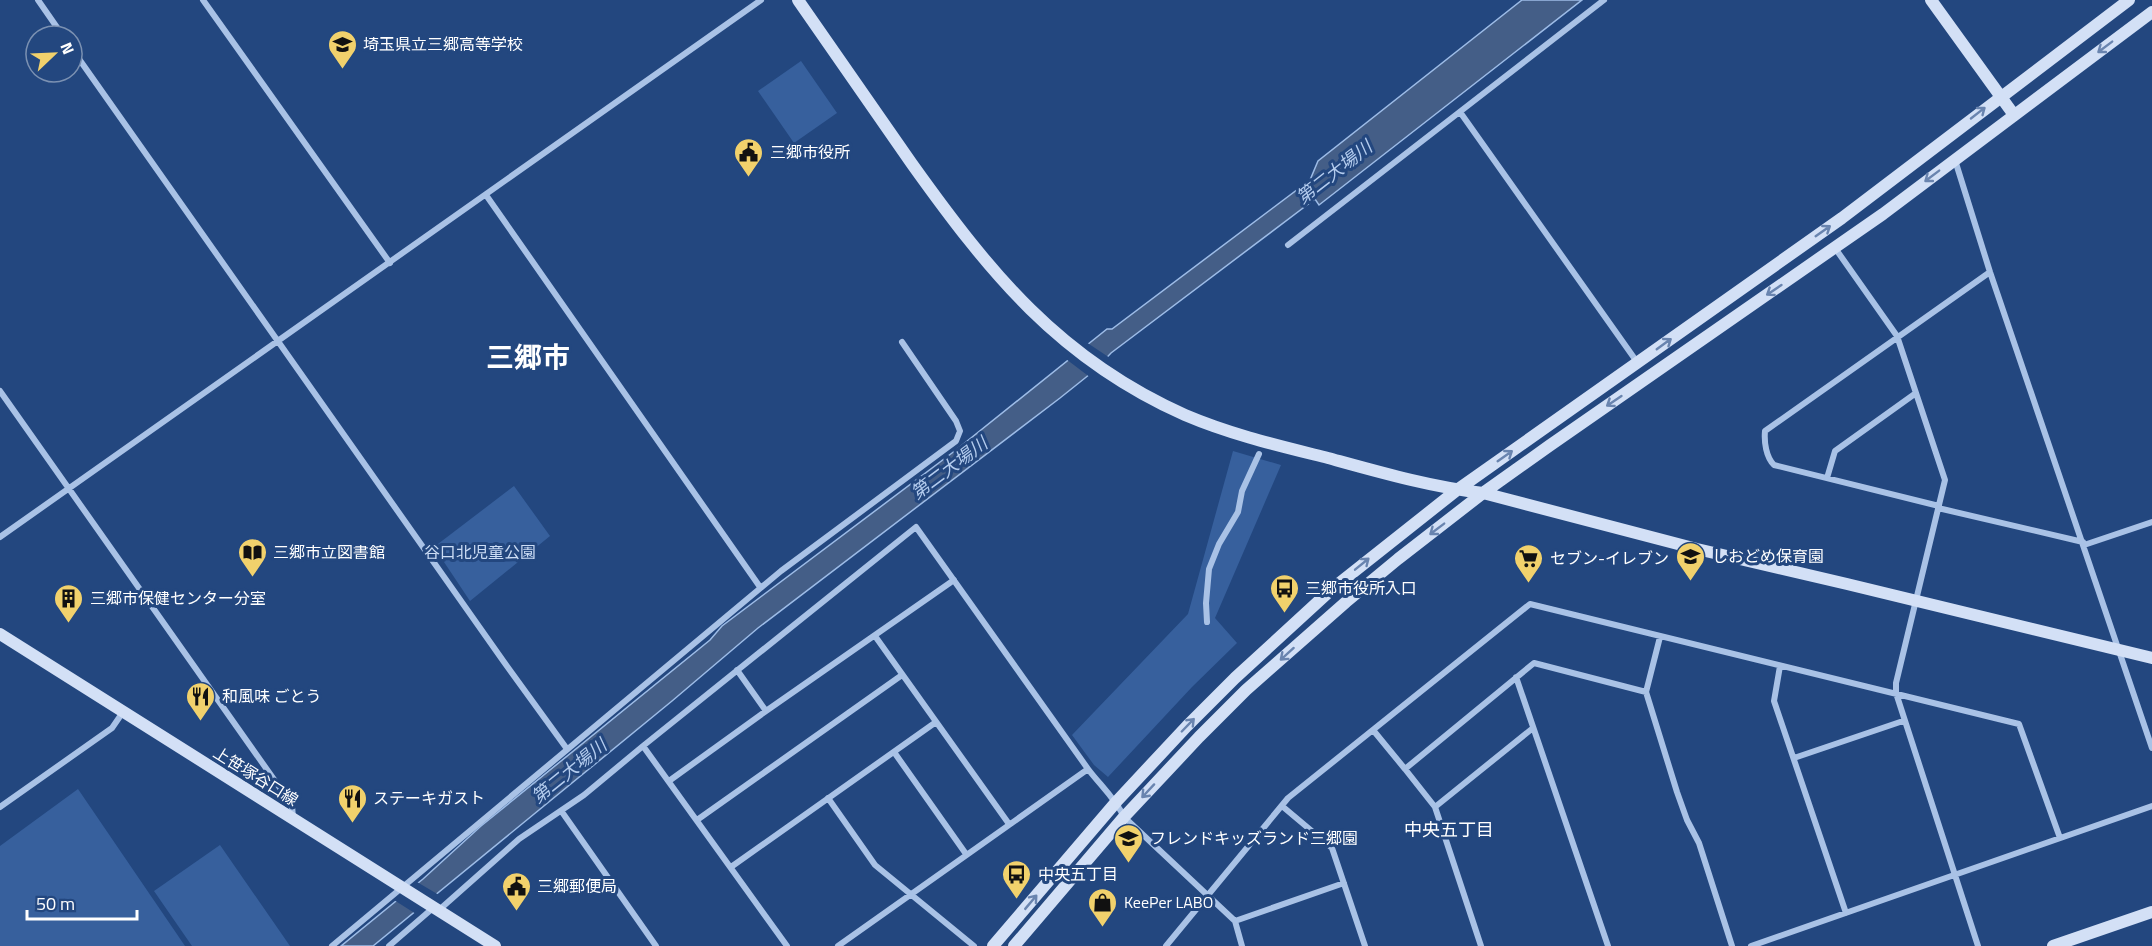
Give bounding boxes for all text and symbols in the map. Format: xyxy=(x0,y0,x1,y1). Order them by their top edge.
north arrow xyxy=(24,24,84,84)
school or university icon: 埼玉県立三郷高等学校 xyxy=(326,28,358,70)
place label: 埼玉県立三郷高等学校 xyxy=(363,32,523,56)
text: N xyxy=(55,38,81,58)
one-way arrow xyxy=(2098,40,2114,53)
one-way arrow xyxy=(1970,107,1986,120)
water label: 第二大場川 xyxy=(1290,132,1379,210)
public building icon: 三郷市役所 xyxy=(733,136,765,178)
place label: 三郷市役所 xyxy=(770,140,850,164)
one-way arrow xyxy=(1925,170,1941,182)
one-way arrow xyxy=(1814,225,1831,237)
one-way arrow xyxy=(1766,284,1783,296)
district label: 三郷市 xyxy=(486,335,570,378)
one-way arrow xyxy=(1655,338,1671,350)
one-way arrow xyxy=(1606,395,1623,407)
water label: 第二大場川 xyxy=(905,429,995,506)
one-way arrow xyxy=(1496,450,1512,462)
one-way arrow xyxy=(1430,523,1446,536)
library icon: 三郷市立図書館 xyxy=(236,536,268,578)
place label: 三郷市立図書館 xyxy=(273,540,385,564)
park label: 谷口北児童公園 xyxy=(424,540,536,564)
school or university icon: しおどめ保育園 xyxy=(1675,540,1707,582)
supermarket icon: セブン-イレブン xyxy=(1513,542,1545,584)
place label: しおどめ保育園 xyxy=(1712,544,1824,568)
place label: セブン-イレブン xyxy=(1550,546,1669,570)
one-way arrow xyxy=(1354,557,1370,570)
bus stop icon: 三郷市役所入口 xyxy=(1268,572,1300,614)
place label: 三郷市役所入口 xyxy=(1305,576,1417,600)
building icon: 三郷市保健センター分室 xyxy=(53,582,85,624)
place label: 三郷市保健センター分室 xyxy=(90,586,266,610)
one-way arrow xyxy=(1280,647,1295,661)
restaurant icon: 和風味 ごとう xyxy=(185,680,217,722)
place label: 和風味 ごとう xyxy=(222,684,322,708)
one-way arrow xyxy=(1181,717,1196,732)
water label: 第二大場川 xyxy=(526,731,614,810)
street label: 上笹塚谷口線 xyxy=(209,740,303,812)
restaurant icon: ステーキガスト xyxy=(336,782,368,824)
one-way arrow xyxy=(1141,783,1156,798)
place label: ステーキガスト xyxy=(373,786,485,810)
district label: 中央五丁目 xyxy=(1404,816,1494,843)
school or university icon: フレンドキッズランド三郷園 xyxy=(1113,822,1145,864)
place label: フレンドキッズランド三郷園 xyxy=(1150,826,1358,850)
bus stop icon: 中央五丁目 xyxy=(1001,858,1033,900)
place label: 中央五丁目 xyxy=(1038,862,1118,886)
public building icon: 三郷郵便局 xyxy=(500,870,532,912)
place label: 三郷郵便局 xyxy=(537,874,617,898)
scale bar xyxy=(27,883,136,921)
shop icon: KeePer LABO xyxy=(1087,886,1119,928)
text: 50 m xyxy=(36,890,75,917)
place label: KeePer LABO xyxy=(1124,890,1213,914)
one-way arrow xyxy=(1023,894,1037,910)

